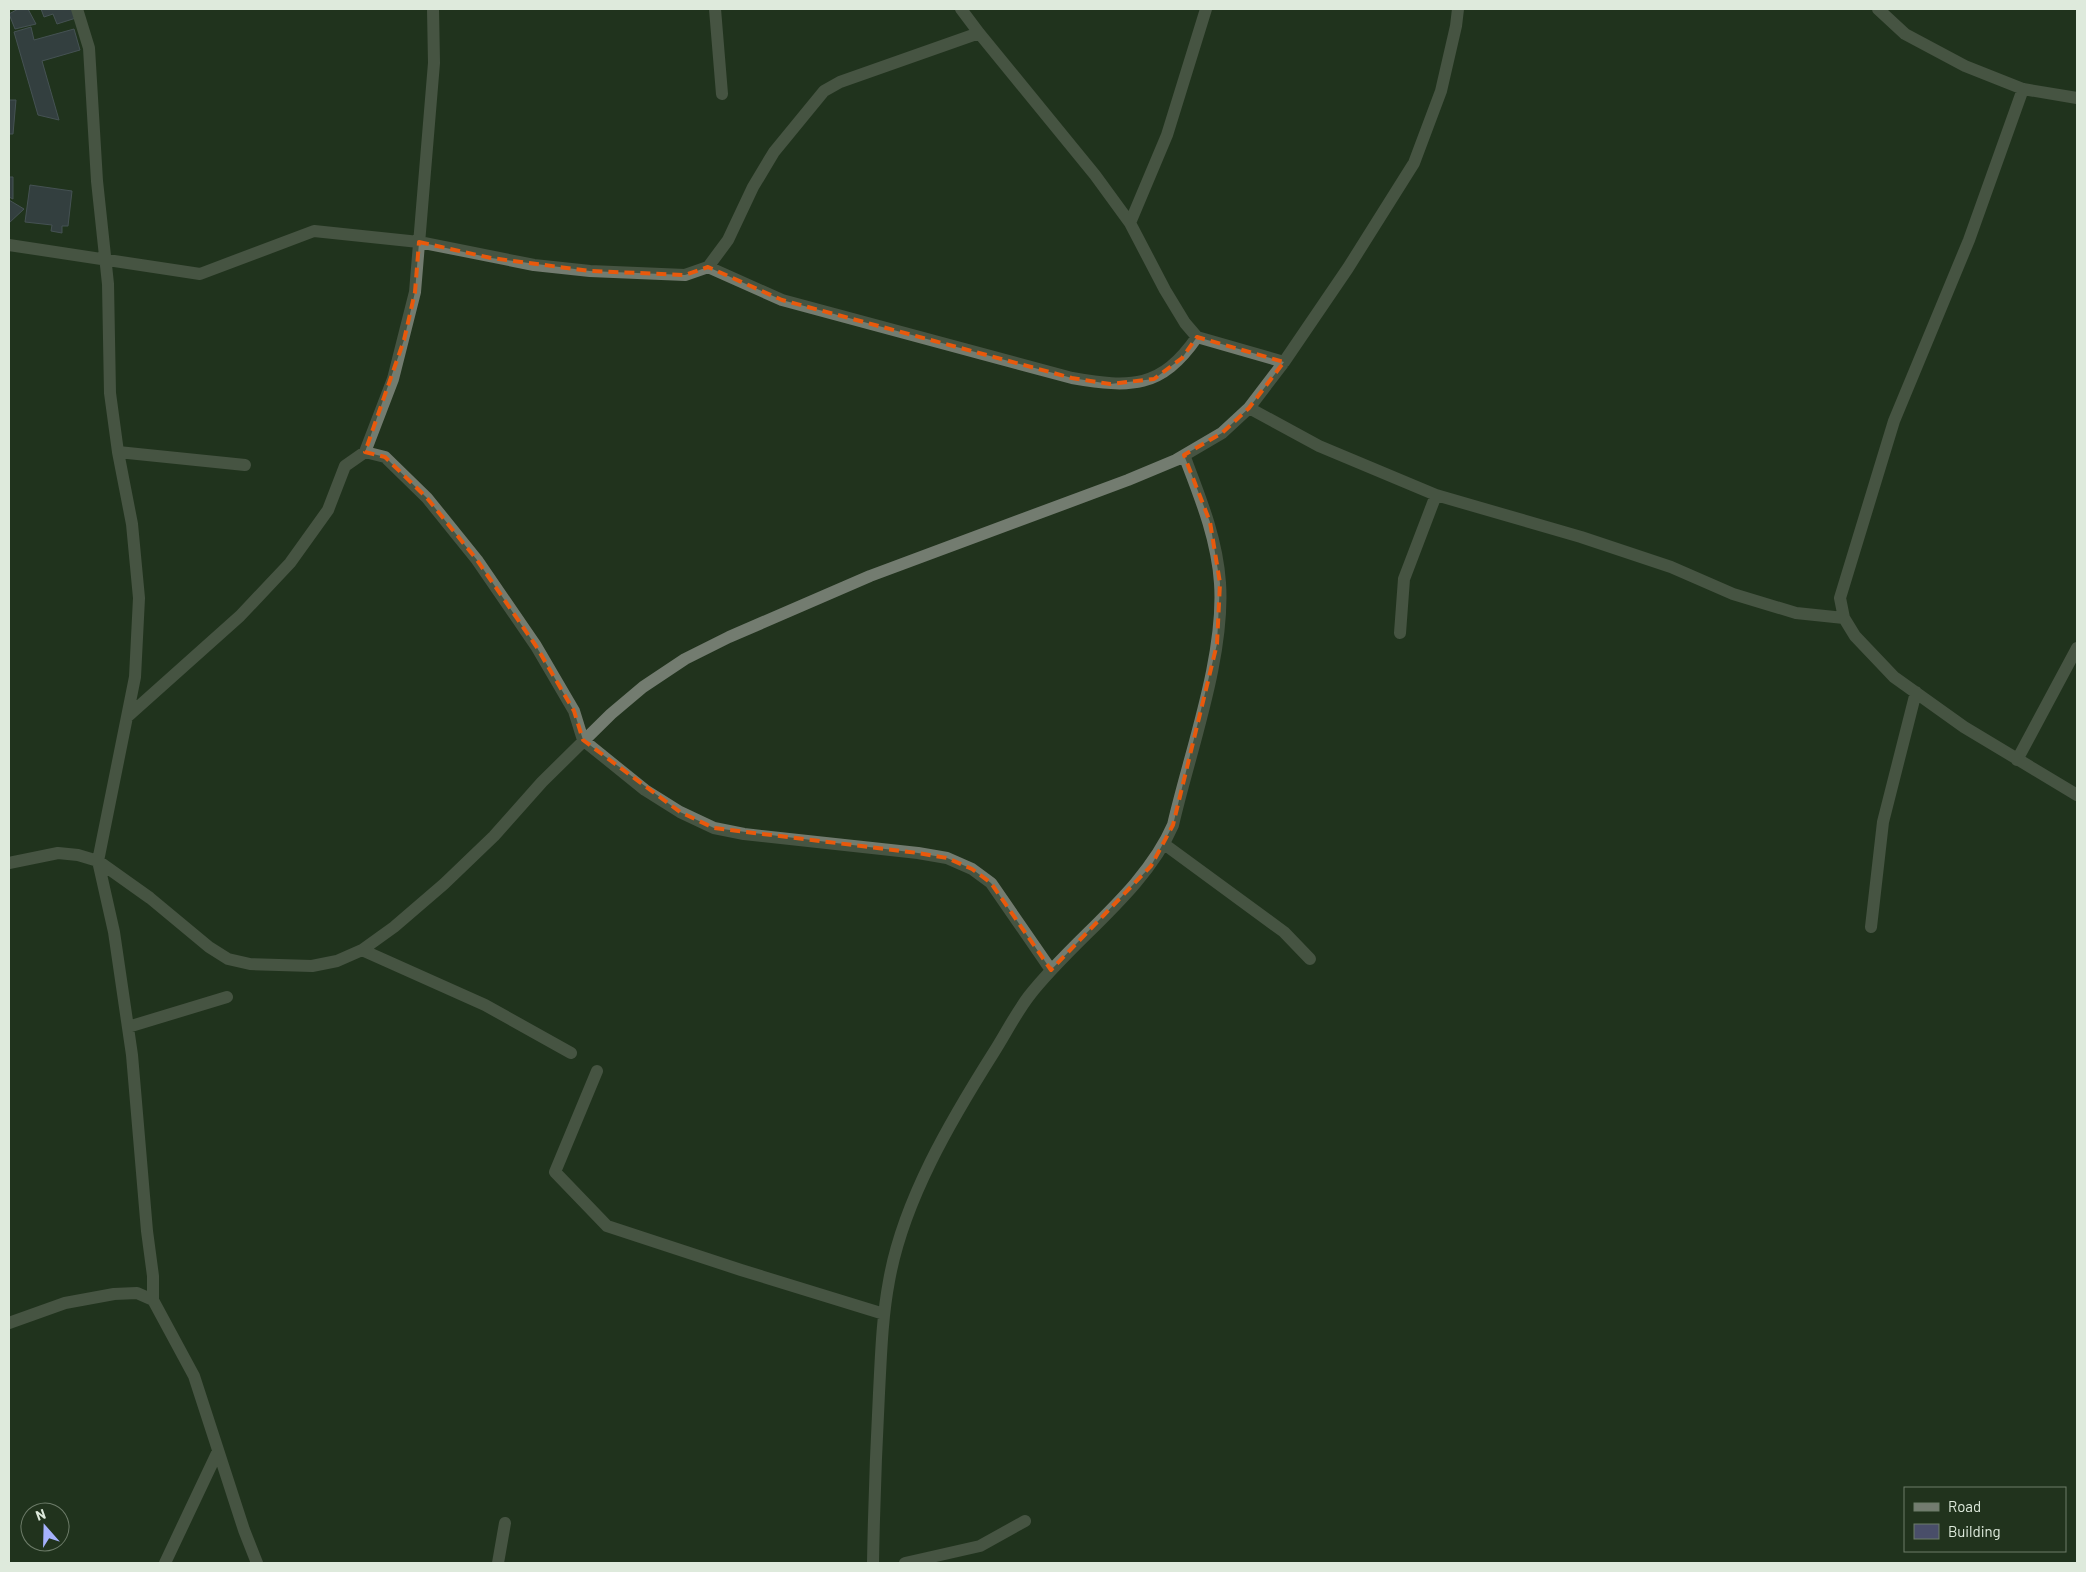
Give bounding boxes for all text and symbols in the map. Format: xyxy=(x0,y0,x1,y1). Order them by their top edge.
legend xyxy=(1904,1487,2066,1552)
text: Road xyxy=(1948,1497,1981,1515)
north arrow xyxy=(20,1502,70,1552)
text: N xyxy=(33,1505,48,1524)
text: Building xyxy=(1948,1522,2001,1540)

